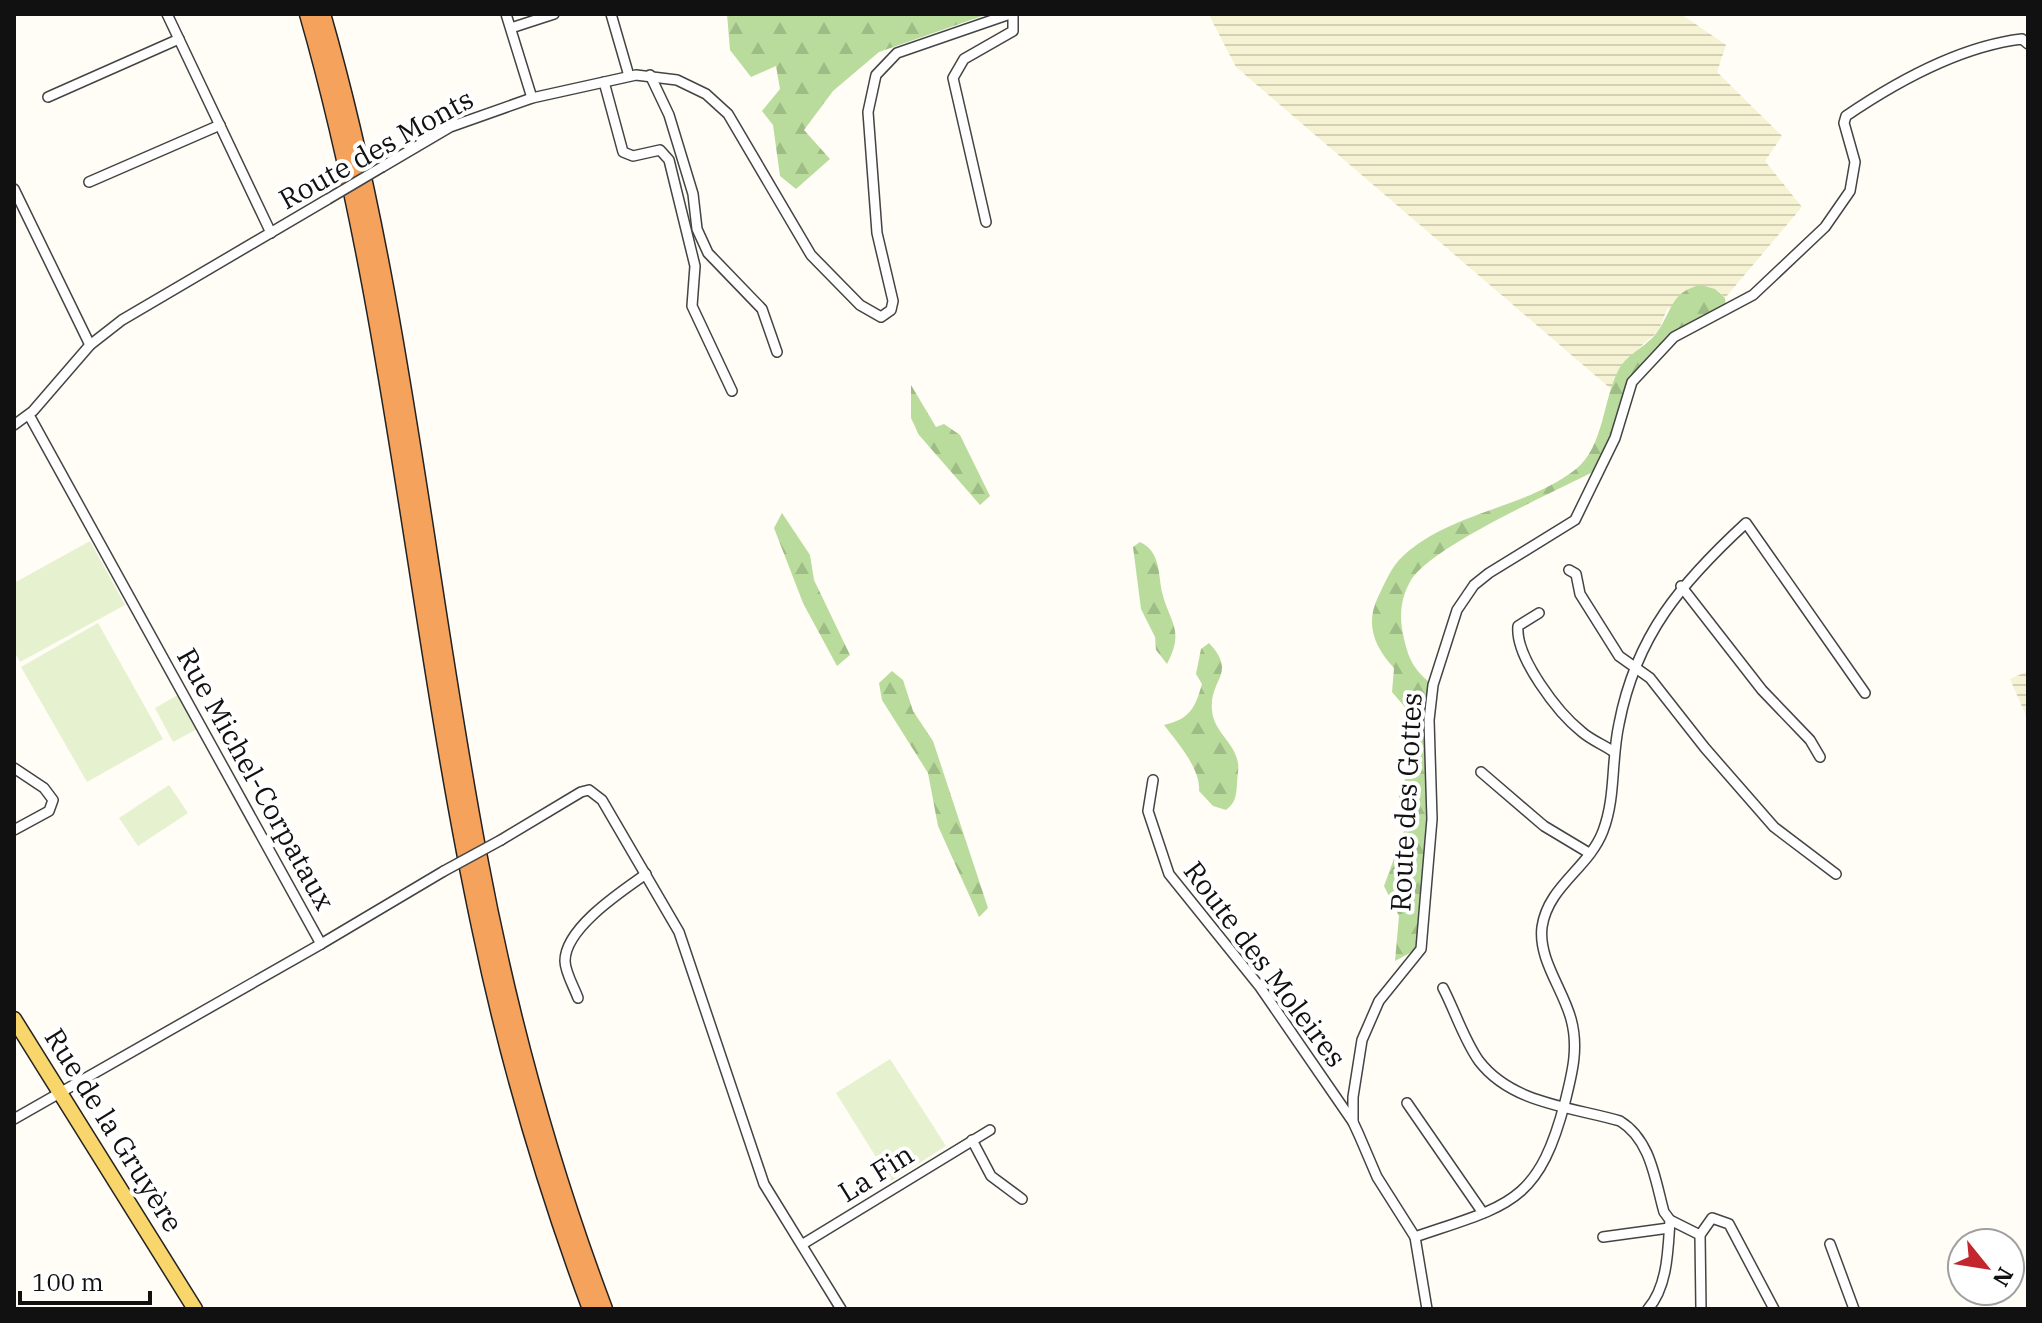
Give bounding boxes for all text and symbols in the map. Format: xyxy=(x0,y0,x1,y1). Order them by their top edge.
street label: Route des Monts xyxy=(272,80,480,217)
street label: Rue Michel-Corpataux xyxy=(169,641,344,916)
street label: Route des Gottes xyxy=(1381,692,1430,912)
street label: Route des Moleires xyxy=(1176,853,1355,1074)
street label: Rue de la Gruyère xyxy=(37,1021,192,1239)
street label: La Fin xyxy=(831,1135,920,1210)
north arrow xyxy=(1946,1227,2026,1307)
scale bar xyxy=(20,1255,150,1305)
text: N xyxy=(1987,1262,2021,1292)
text: 100 m xyxy=(32,1266,104,1298)

